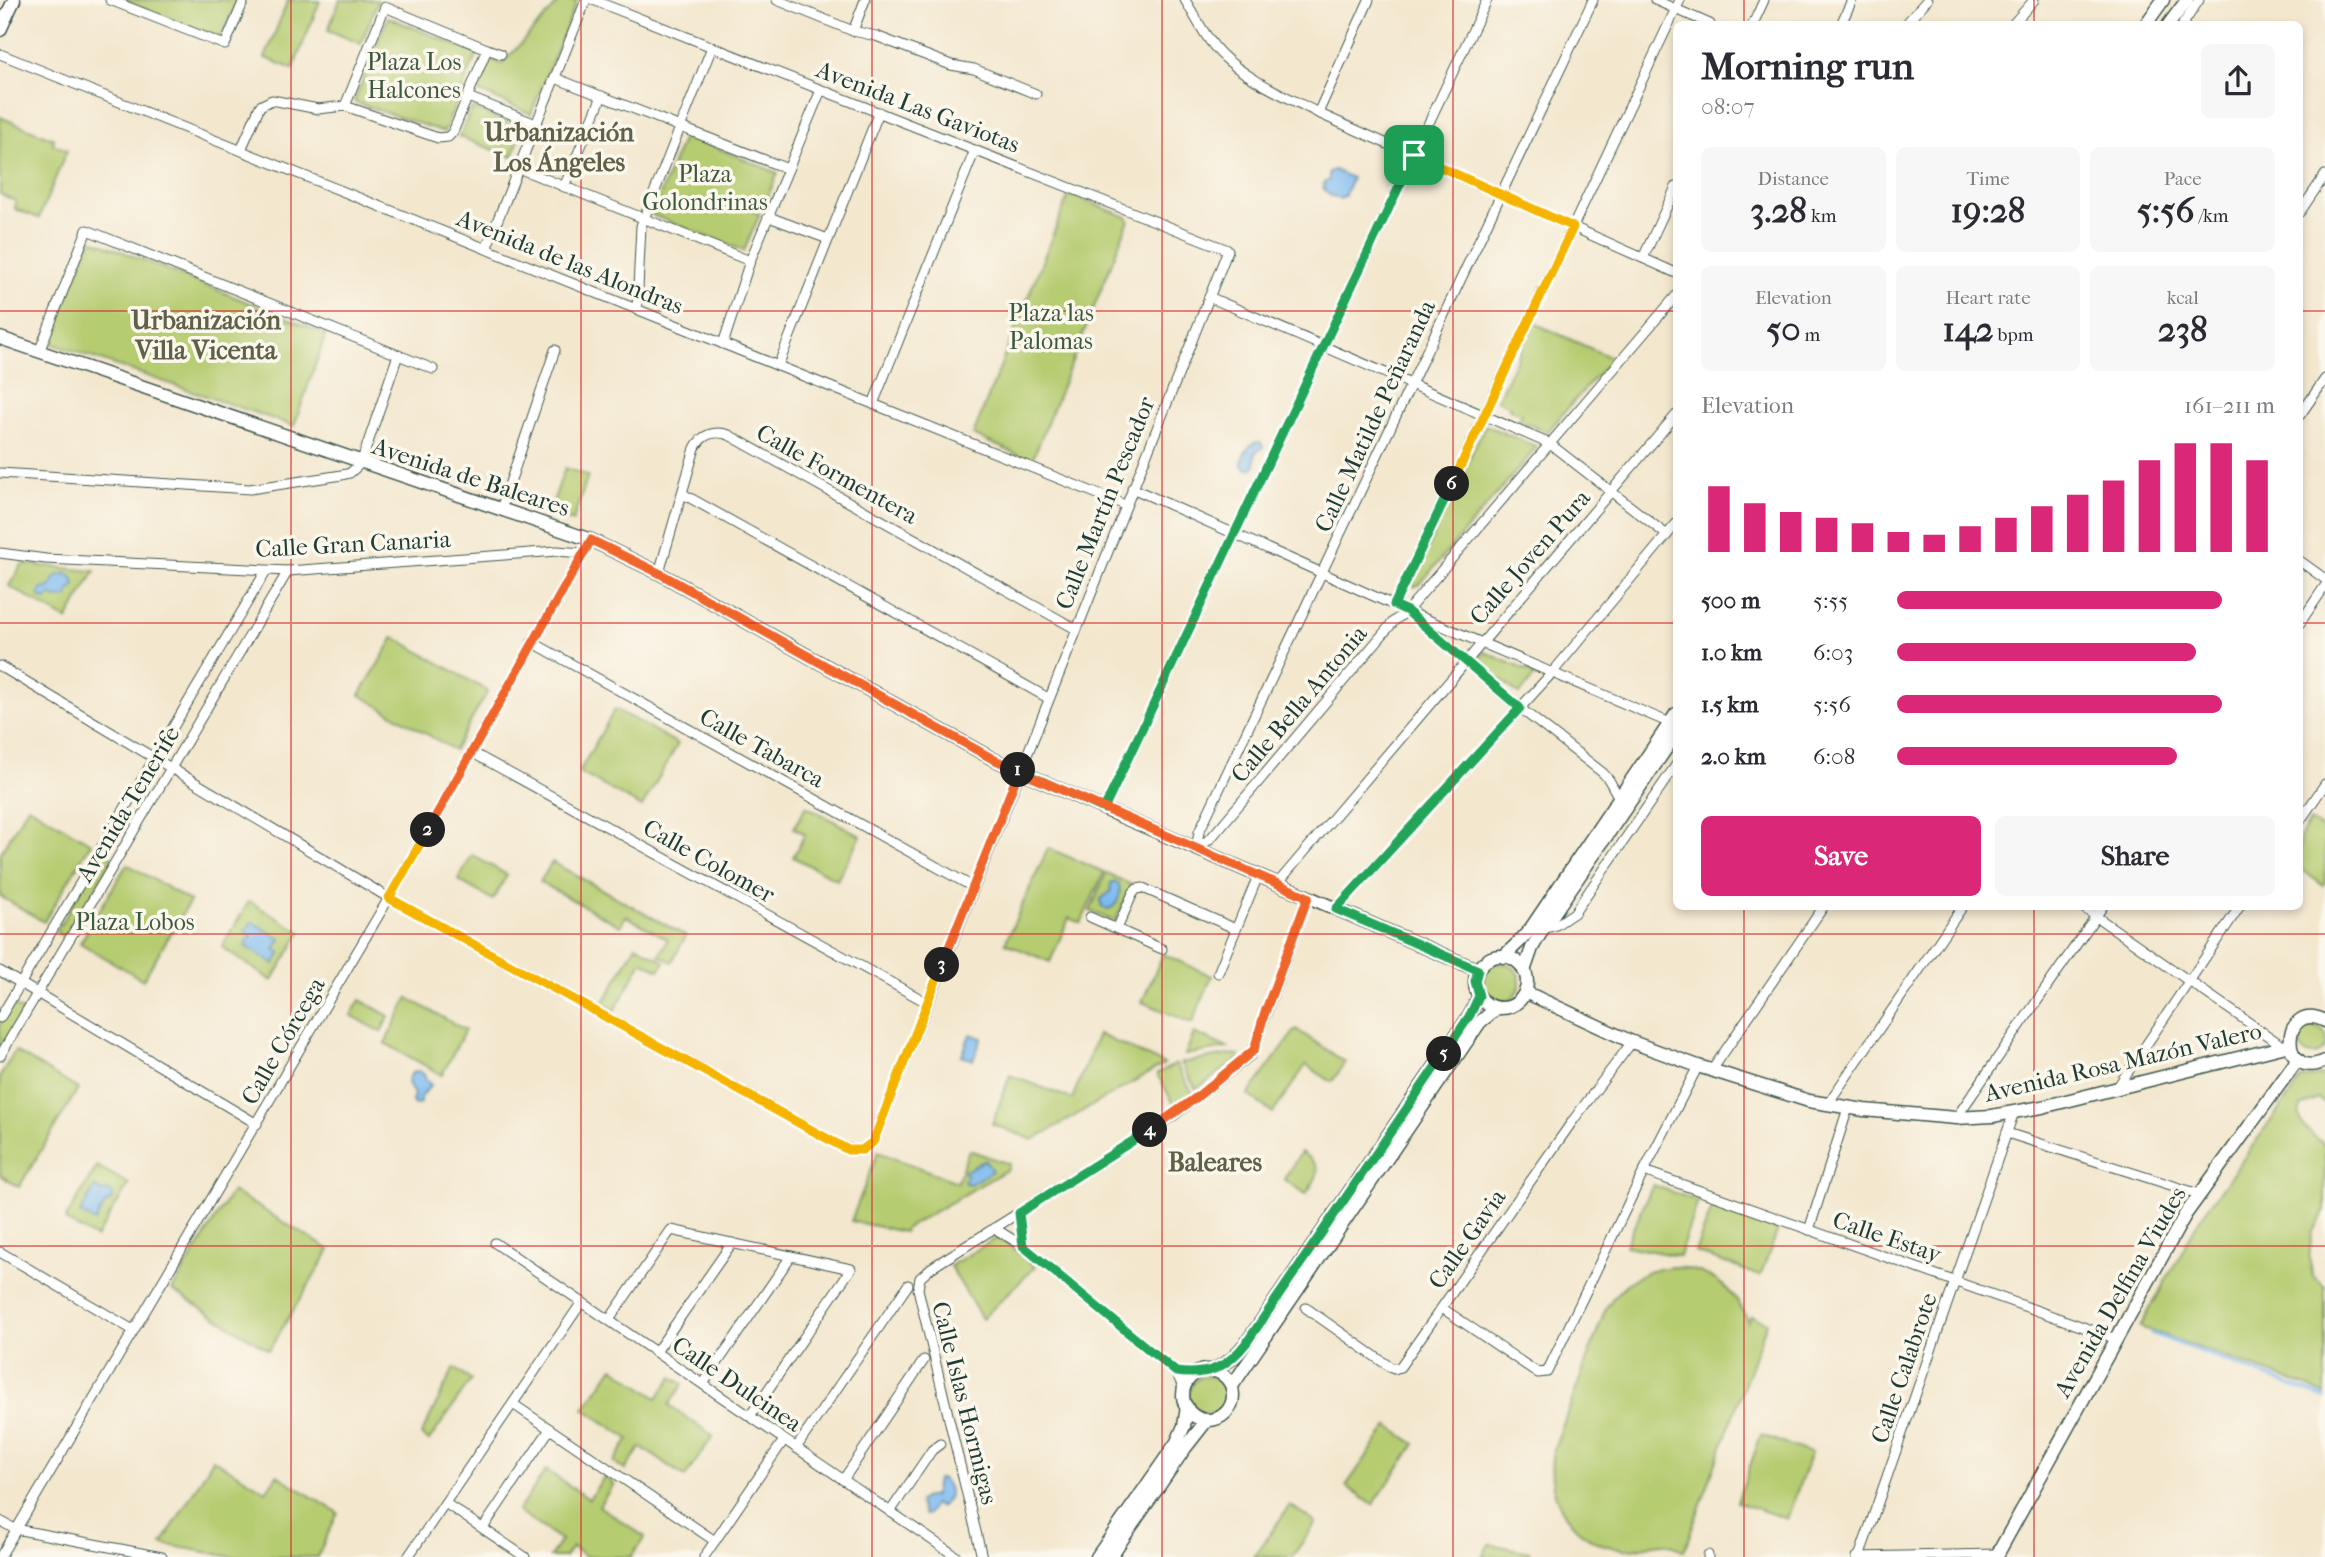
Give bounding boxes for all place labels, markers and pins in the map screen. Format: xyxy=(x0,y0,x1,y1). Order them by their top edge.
pin xyxy=(1384,125,1444,185)
pin: 6 xyxy=(1434,466,1470,502)
pin: 1 xyxy=(1000,752,1036,788)
pin: 2 xyxy=(410,812,446,848)
pin: 3 xyxy=(925,948,960,982)
pin: 5 xyxy=(1426,1036,1462,1072)
pin: 4 xyxy=(1132,1112,1168,1148)

